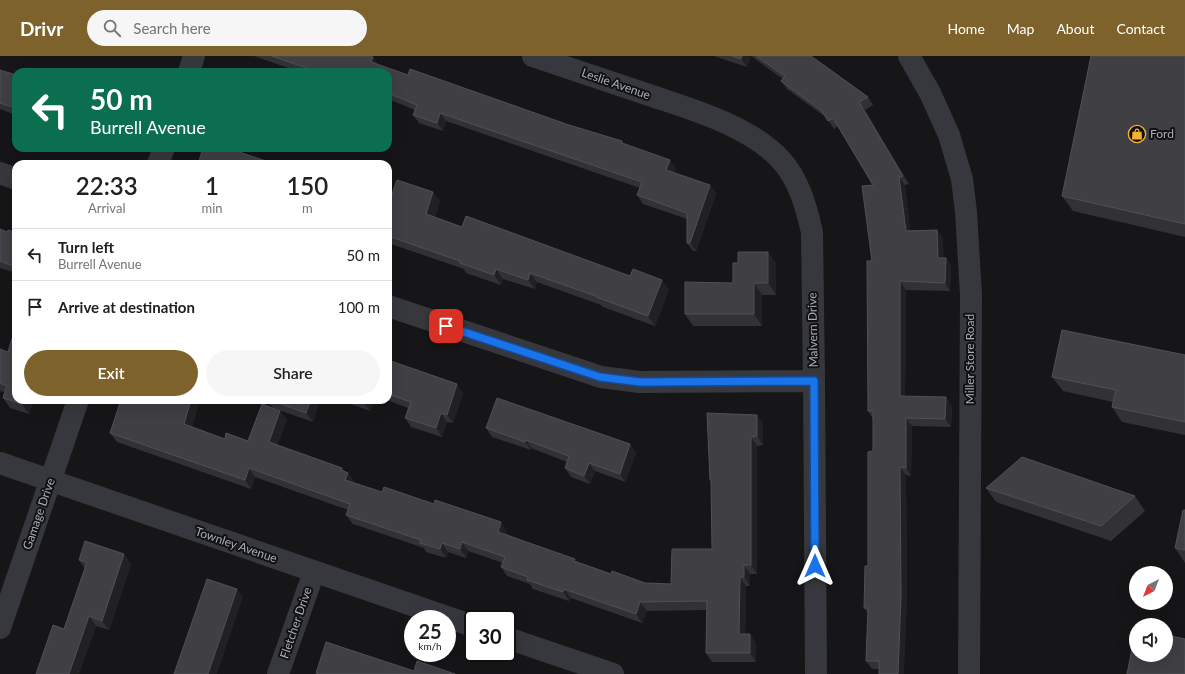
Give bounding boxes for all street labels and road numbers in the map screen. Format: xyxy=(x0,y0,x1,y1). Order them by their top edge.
street label: Leslie Avenue xyxy=(580,65,653,102)
street label: Malvern Drive xyxy=(804,292,821,368)
street label: Miller Store Road xyxy=(962,314,977,404)
street label: Gamage Drive xyxy=(19,476,58,552)
street label: Townley Avenue xyxy=(193,523,279,566)
street label: Fletcher Drive xyxy=(276,585,315,661)

